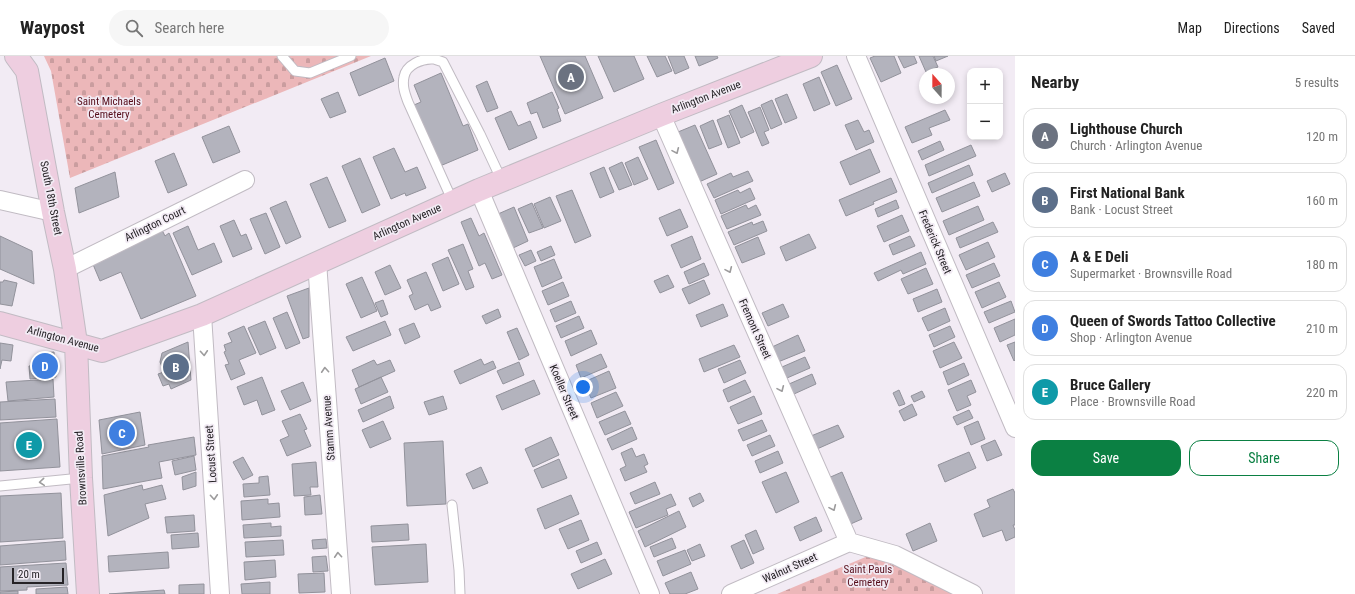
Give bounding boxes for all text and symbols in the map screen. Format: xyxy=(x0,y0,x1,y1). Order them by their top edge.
search box xyxy=(109,10,389,46)
text: Waypost xyxy=(20,16,85,39)
icon: search xyxy=(123,17,145,39)
text: Search here xyxy=(155,19,224,37)
text: Map xyxy=(1178,20,1202,36)
text: Directions xyxy=(1224,20,1280,36)
text: Saved xyxy=(1302,20,1335,36)
pin: A xyxy=(558,62,584,92)
north arrow xyxy=(919,68,955,104)
map controls xyxy=(967,68,1003,140)
button: + xyxy=(967,68,1003,104)
text: Nearby xyxy=(1031,72,1079,92)
text: 5 results xyxy=(1295,75,1339,90)
street label: Arlington Avenue xyxy=(669,78,743,116)
park label: Saint Michaels Cemetery xyxy=(77,95,141,121)
button: − xyxy=(967,104,1003,140)
text: Lighthouse Church xyxy=(1070,120,1183,138)
text: A xyxy=(1041,129,1049,144)
text: 120 m xyxy=(1306,129,1338,144)
text: Church · Arlington Avenue xyxy=(1070,138,1202,153)
one-way arrow xyxy=(671,146,679,154)
street label: South 18th Street xyxy=(37,160,65,236)
text: First National Bank xyxy=(1070,184,1185,202)
text: B xyxy=(1041,193,1049,208)
text: 160 m xyxy=(1306,193,1338,208)
street label: Arlington Avenue xyxy=(371,201,443,243)
text: Bank · Locust Street xyxy=(1070,202,1173,217)
street label: Arlington Court xyxy=(123,204,187,244)
street label: Frederick Street xyxy=(916,208,954,276)
text: A & E Deli xyxy=(1070,248,1129,266)
text: C xyxy=(1041,257,1049,272)
text: 180 m xyxy=(1306,257,1338,272)
one-way arrow xyxy=(724,266,732,273)
text: Supermarket · Brownsville Road xyxy=(1070,266,1232,281)
street label: Fremont Street xyxy=(736,297,774,361)
text: Queen of Swords Tattoo Collective xyxy=(1070,312,1276,330)
text: D xyxy=(1041,321,1049,336)
text: 210 m xyxy=(1306,321,1338,336)
street label: Arlington Avenue xyxy=(26,323,100,355)
text: Shop · Arlington Avenue xyxy=(1070,330,1192,345)
one-way arrow xyxy=(200,350,209,356)
pin: D xyxy=(32,351,58,381)
pin: B xyxy=(163,352,189,382)
street label: Koeller Street xyxy=(547,363,581,421)
one-way arrow xyxy=(320,367,329,373)
text: Bruce Gallery xyxy=(1070,376,1151,394)
your location xyxy=(573,377,593,397)
one-way arrow xyxy=(776,384,784,392)
text: E xyxy=(1042,385,1048,400)
text: 220 m xyxy=(1306,385,1338,400)
text: Place · Brownsville Road xyxy=(1070,394,1195,409)
street label: Stamm Avenue xyxy=(320,395,338,461)
pin: C xyxy=(109,418,135,448)
street label: Locust Street xyxy=(203,425,219,483)
pin: E xyxy=(16,430,42,460)
street label: Brownsville Road xyxy=(73,431,89,505)
button: Save xyxy=(1031,440,1181,476)
button: Share xyxy=(1189,440,1339,476)
one-way arrow xyxy=(39,477,45,486)
one-way arrow xyxy=(209,494,218,500)
one-way arrow xyxy=(829,504,837,511)
street label: Walnut Street xyxy=(761,550,819,586)
one-way arrow xyxy=(334,552,343,558)
park label: Saint Pauls Cemetery xyxy=(844,563,892,589)
scale bar xyxy=(12,566,64,585)
text: 20 m xyxy=(18,568,40,581)

